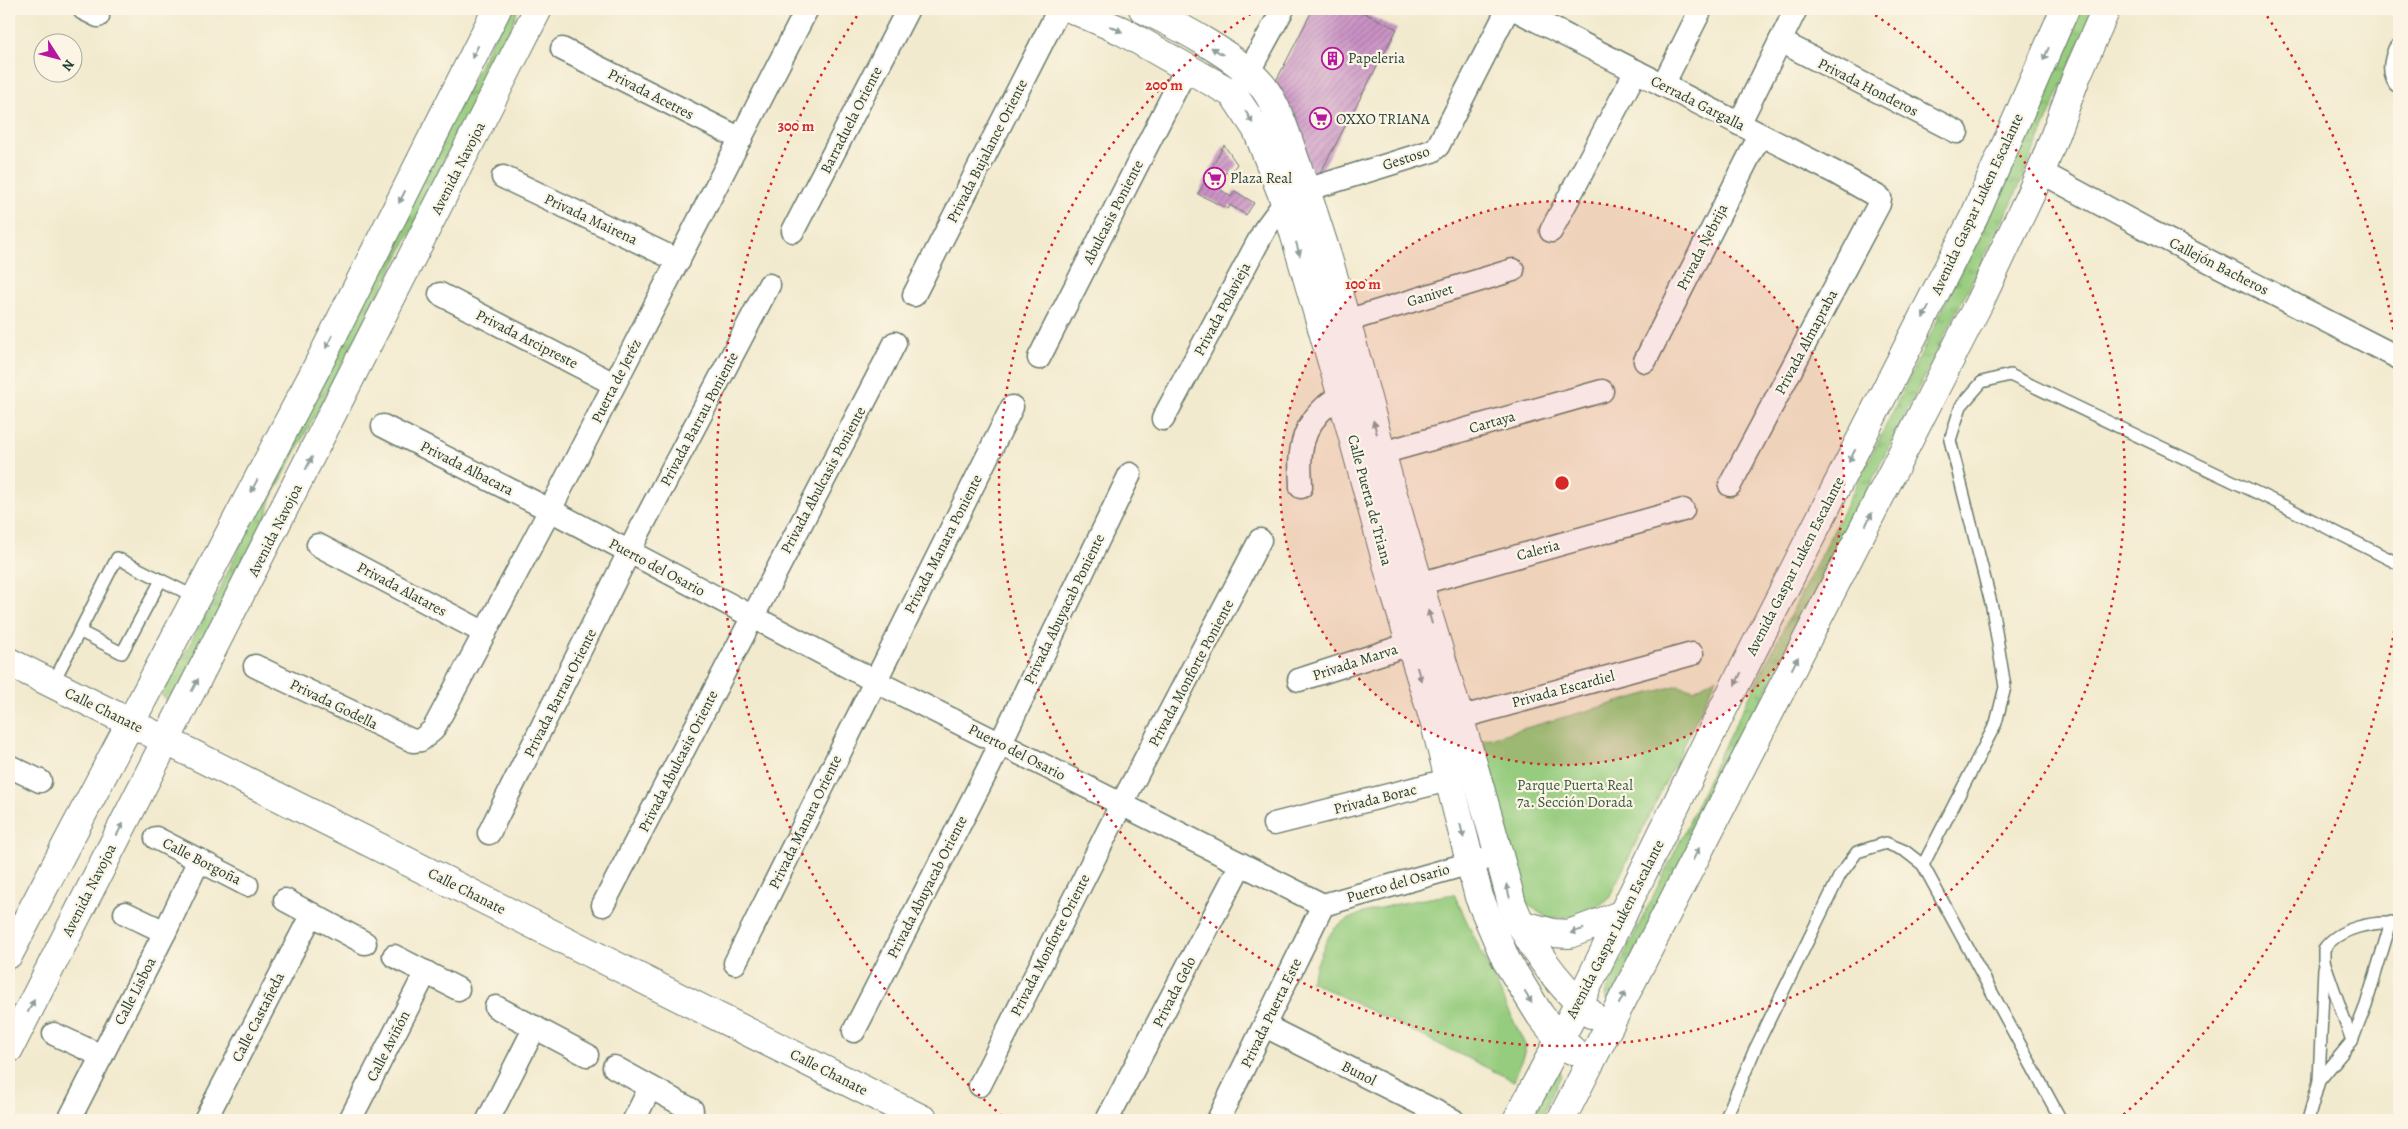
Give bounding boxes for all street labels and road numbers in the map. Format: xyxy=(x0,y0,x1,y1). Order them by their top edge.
street label: Privada Honderos xyxy=(1814,53,1922,121)
street label: Barraduela Oriente xyxy=(815,63,887,177)
street label: Privada Acetres xyxy=(604,64,698,124)
street label: Cerrada Gargalla xyxy=(1647,71,1749,135)
street label: Privada Bujalance Oriente xyxy=(942,75,1032,226)
street label: Avenida Gaspar Luken Escalante xyxy=(1926,110,2028,299)
street label: Avenida Navojoa xyxy=(426,118,490,219)
street label: Gestoso xyxy=(1380,141,1432,175)
street label: Abulcasis Poniente xyxy=(1078,156,1148,268)
street label: Privada Mairena xyxy=(541,189,641,249)
street label: Privada Nebrija xyxy=(1672,200,1732,294)
street label: Callejón Bacheros xyxy=(2166,232,2272,300)
street label: Privada Polavieja xyxy=(1189,259,1255,359)
street label: Ganivet xyxy=(1404,278,1456,311)
street label: Privada Almapraba xyxy=(1770,286,1842,398)
street label: Privada Arcipreste xyxy=(473,305,582,373)
street label: Puerta de Jeréz xyxy=(586,336,646,426)
street label: Privada Barrau Poniente xyxy=(655,348,743,489)
street label: Privada Abulcasis Poniente xyxy=(776,403,870,557)
street label: Cartaya xyxy=(1467,406,1517,438)
street label: Calle Puerta de Triana xyxy=(1343,432,1397,568)
street label: Privada Albacara xyxy=(417,436,517,500)
street label: Privada Manara Poniente xyxy=(899,471,987,617)
street label: Avenida Gaspar Luken Escalante xyxy=(1741,473,1849,660)
street label: Avenida Navojoa xyxy=(243,480,307,581)
street label: Privada Abuyacab Poniente xyxy=(1019,530,1109,688)
street label: Puerto del Osario xyxy=(605,533,709,601)
street label: Caleria xyxy=(1514,535,1562,565)
street label: Privada Alatares xyxy=(354,557,450,621)
street label: Privada Monforte Poniente xyxy=(1144,596,1239,750)
street label: Privada Barrau Oriente xyxy=(519,625,601,761)
street label: Privada Marva xyxy=(1310,639,1400,685)
street label: Privada Escardiel xyxy=(1509,666,1617,712)
street label: Privada Godella xyxy=(287,674,381,734)
street label: Calle Chanate xyxy=(62,682,147,738)
street label: Privada Abulcasis Oriente xyxy=(633,686,723,835)
street label: Puerto del Osario xyxy=(965,719,1069,785)
street label: Privada Manara Oriente xyxy=(764,751,846,892)
street label: Privada Borac xyxy=(1331,779,1419,819)
street label: Privada Abuyacab Oriente xyxy=(882,812,972,962)
street label: Calle Borgoña xyxy=(159,833,245,889)
street label: Avenida Gaspar Luken Escalante xyxy=(1561,836,1669,1023)
street label: Avenida Navojoa xyxy=(57,840,121,941)
street label: Puerto del Osario xyxy=(1344,859,1452,907)
street label: Calle Chanate xyxy=(425,863,510,919)
street label: Privada Monforte Oriente xyxy=(1005,870,1095,1020)
street label: Privada Gelo xyxy=(1148,953,1200,1031)
street label: Calle Lisboa xyxy=(109,954,161,1028)
street label: Privada Puerta Este xyxy=(1236,955,1306,1071)
street label: Calle Castañeda xyxy=(227,969,289,1065)
street label: Calle Aviñón xyxy=(362,1007,414,1085)
street label: Calle Chanate xyxy=(787,1044,872,1100)
street label: Bunol xyxy=(1338,1056,1380,1090)

